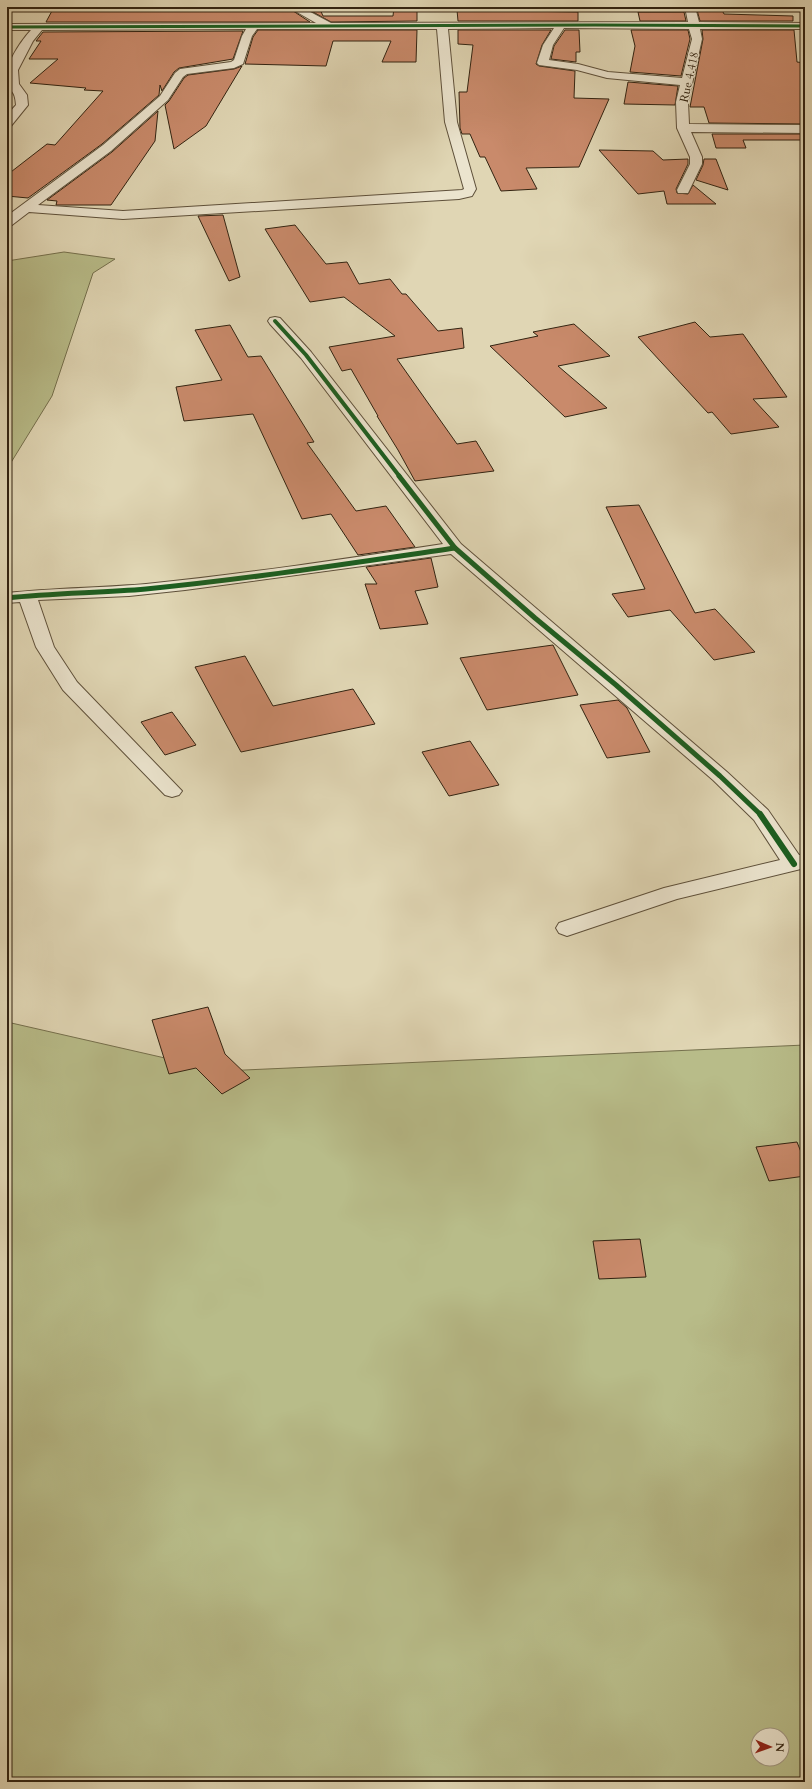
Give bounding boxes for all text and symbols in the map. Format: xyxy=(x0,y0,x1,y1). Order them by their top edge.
street label: Rue 4.418 xyxy=(676,50,702,104)
north arrow xyxy=(750,1727,790,1767)
text: N xyxy=(772,1742,787,1753)

